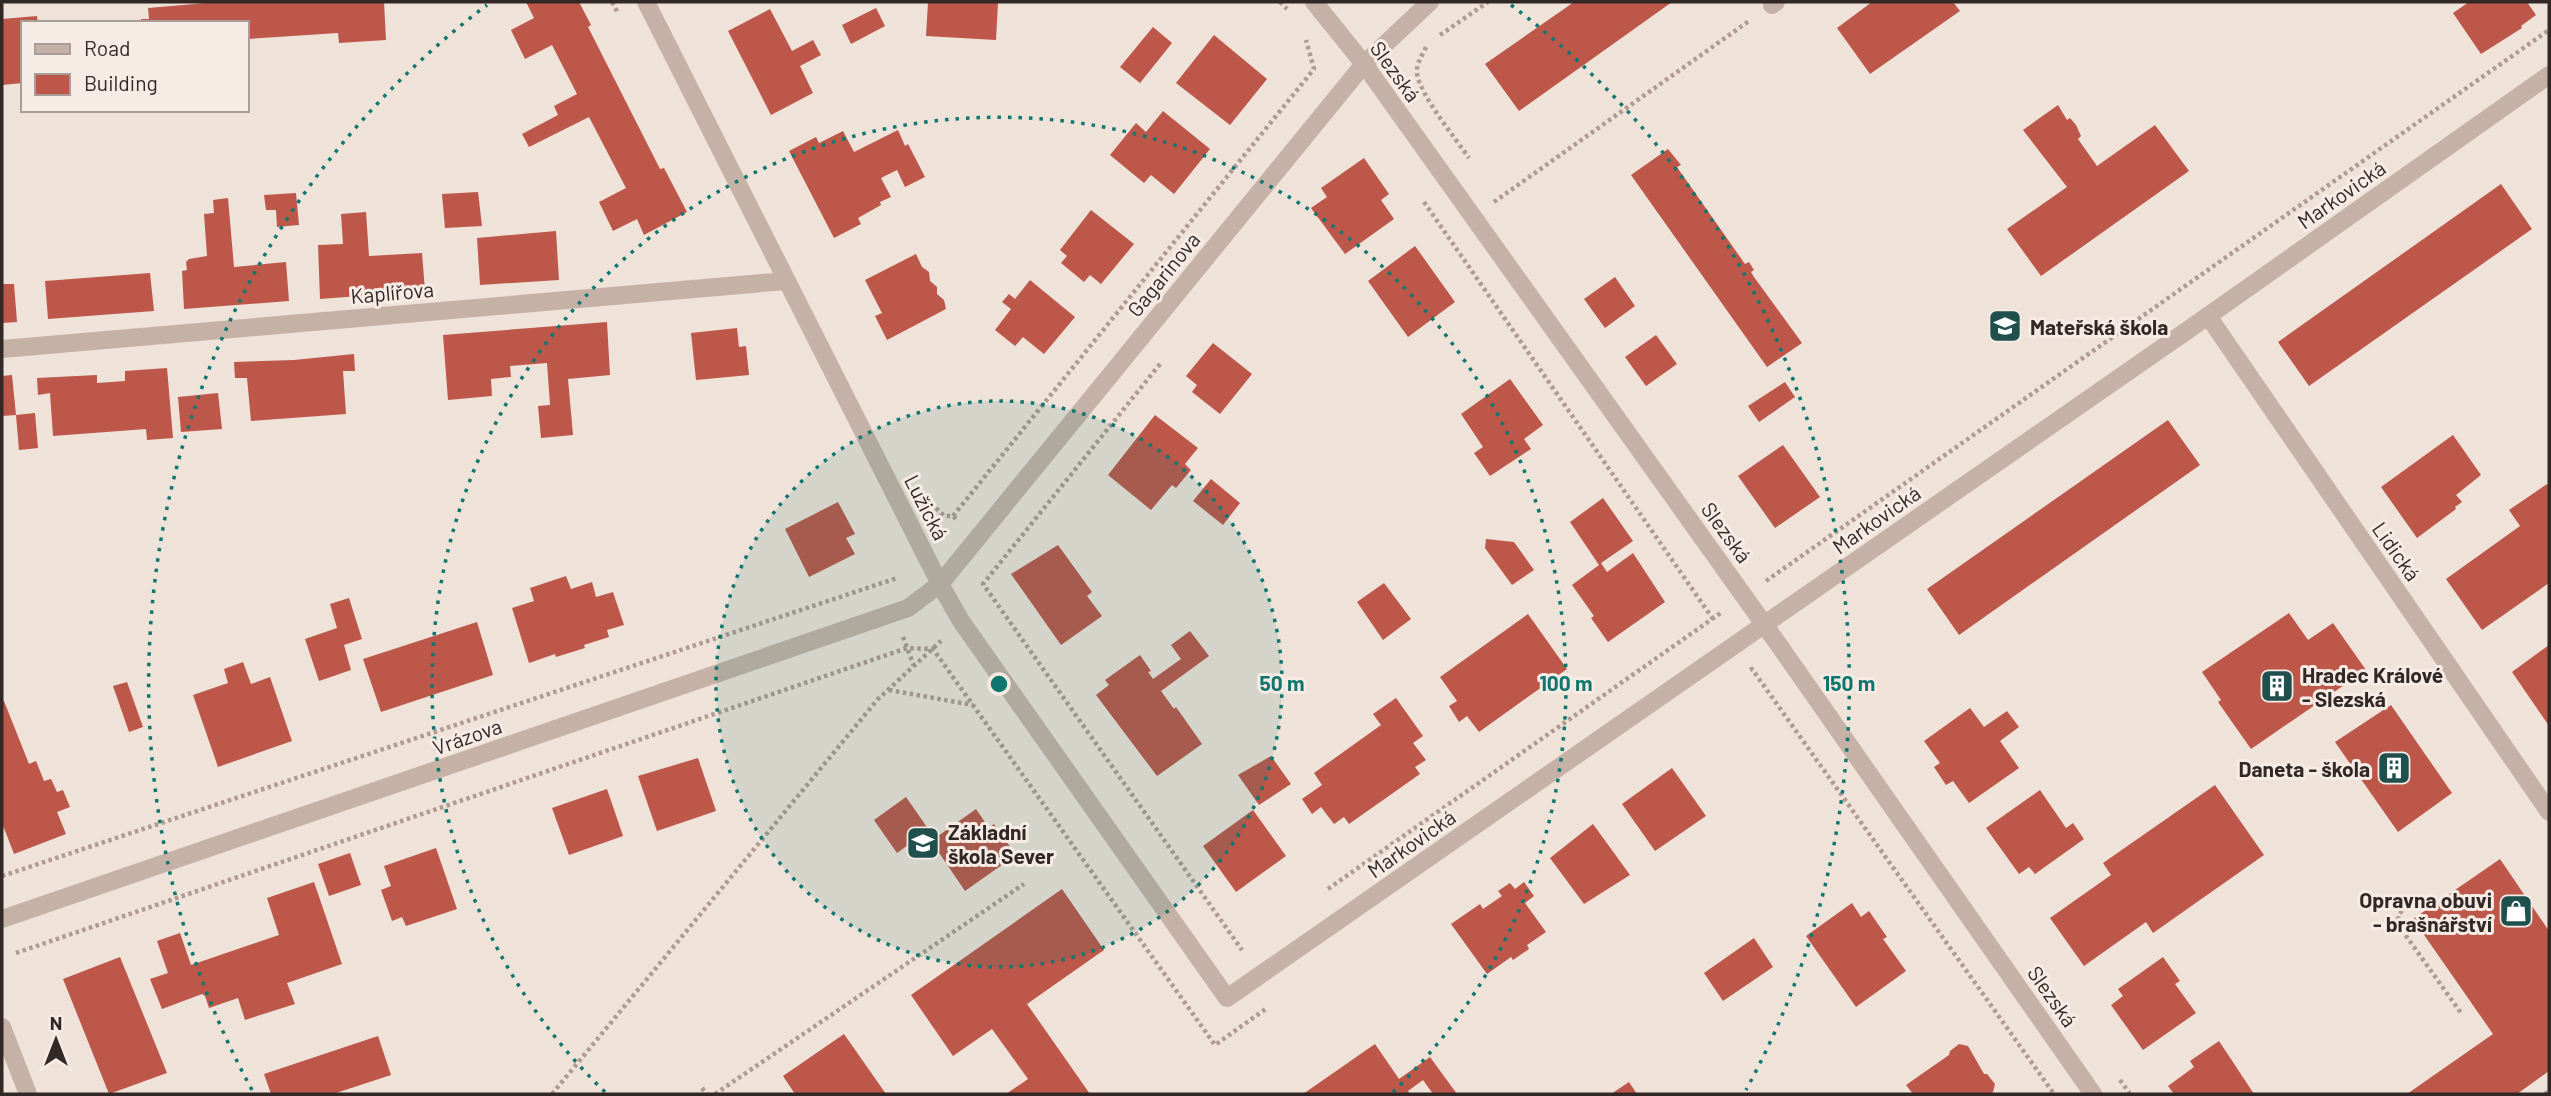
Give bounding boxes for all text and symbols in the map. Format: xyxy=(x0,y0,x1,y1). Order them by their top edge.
legend xyxy=(21,21,248,112)
text: Road xyxy=(84,35,130,60)
street label: Slezská xyxy=(1366,36,1426,106)
text: Building xyxy=(84,70,158,95)
street label: Markovická xyxy=(2292,155,2390,233)
street label: Gagarinova xyxy=(1121,227,1205,321)
street label: Kaplířova xyxy=(349,276,435,308)
school or university icon: Mateřská škola xyxy=(1986,307,2024,345)
place label: Mateřská škola xyxy=(2030,314,2168,339)
street label: Lužická xyxy=(900,470,954,544)
street label: Markovická xyxy=(1827,480,1925,558)
street label: Slezská xyxy=(1697,497,1757,567)
street label: Lidická xyxy=(2368,517,2426,585)
place label: Hradec Králové - Slezská xyxy=(2302,662,2443,711)
building icon: Hradec Králové - Slezská xyxy=(2258,667,2296,705)
text: 50 m xyxy=(1259,670,1305,695)
text: 100 m xyxy=(1539,670,1593,695)
text: 150 m xyxy=(1823,670,1875,695)
centre of rings xyxy=(987,672,1011,696)
street label: Vrázova xyxy=(429,713,505,759)
building icon: Daneta - škola xyxy=(2375,749,2413,787)
place label: Daneta - škola xyxy=(2239,756,2370,781)
street label: Markovická xyxy=(1362,804,1460,882)
place label: Základní škola Sever xyxy=(948,819,1054,868)
school or university icon: Základní škola Sever xyxy=(904,824,942,862)
place label: Opravna obuvi - brašnářství xyxy=(2359,887,2492,936)
shop icon: Opravna obuvi - brašnářství xyxy=(2497,892,2535,930)
street label: Slezská xyxy=(2023,961,2083,1031)
north arrow xyxy=(21,1005,91,1075)
text: N xyxy=(50,1011,62,1034)

